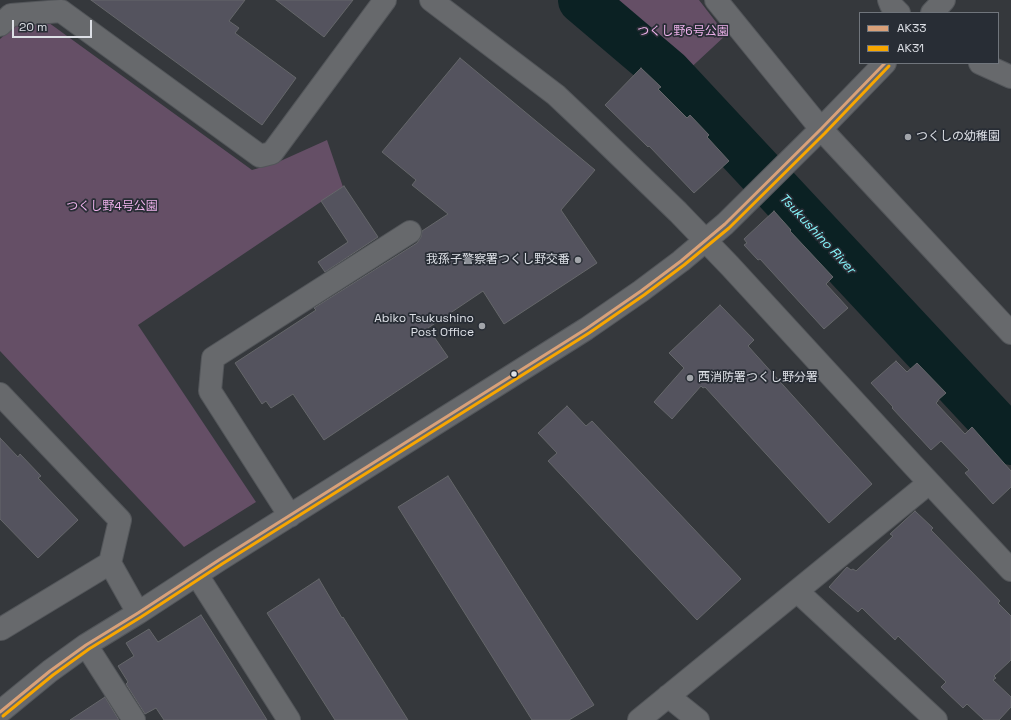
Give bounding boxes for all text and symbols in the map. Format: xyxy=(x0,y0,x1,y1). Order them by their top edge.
scale bar xyxy=(14,12,94,38)
legend xyxy=(859,12,999,64)
text: 20 m xyxy=(19,19,47,35)
text: AK33 xyxy=(897,20,926,36)
park label: つくし野6号公園 xyxy=(637,25,729,39)
text: AK31 xyxy=(897,40,924,56)
place label: つくしの幼稚園 xyxy=(916,130,1000,144)
marker: つくしの幼稚園 xyxy=(903,132,913,142)
water label: Tsukushino River xyxy=(776,191,858,277)
park label: つくし野4号公園 xyxy=(66,200,158,214)
place label: 我孫子警察署つくし野交番 xyxy=(426,253,570,267)
marker: 我孫子警察署つくし野交番 xyxy=(573,255,583,265)
place label: Abiko Tsukushino Post Office xyxy=(374,312,474,340)
marker: Abiko Tsukushino Post Office xyxy=(477,321,487,331)
unlabelled marker xyxy=(509,369,519,379)
place label: 西消防署つくし野分署 xyxy=(698,371,818,385)
marker: 西消防署つくし野分署 xyxy=(685,373,695,383)

